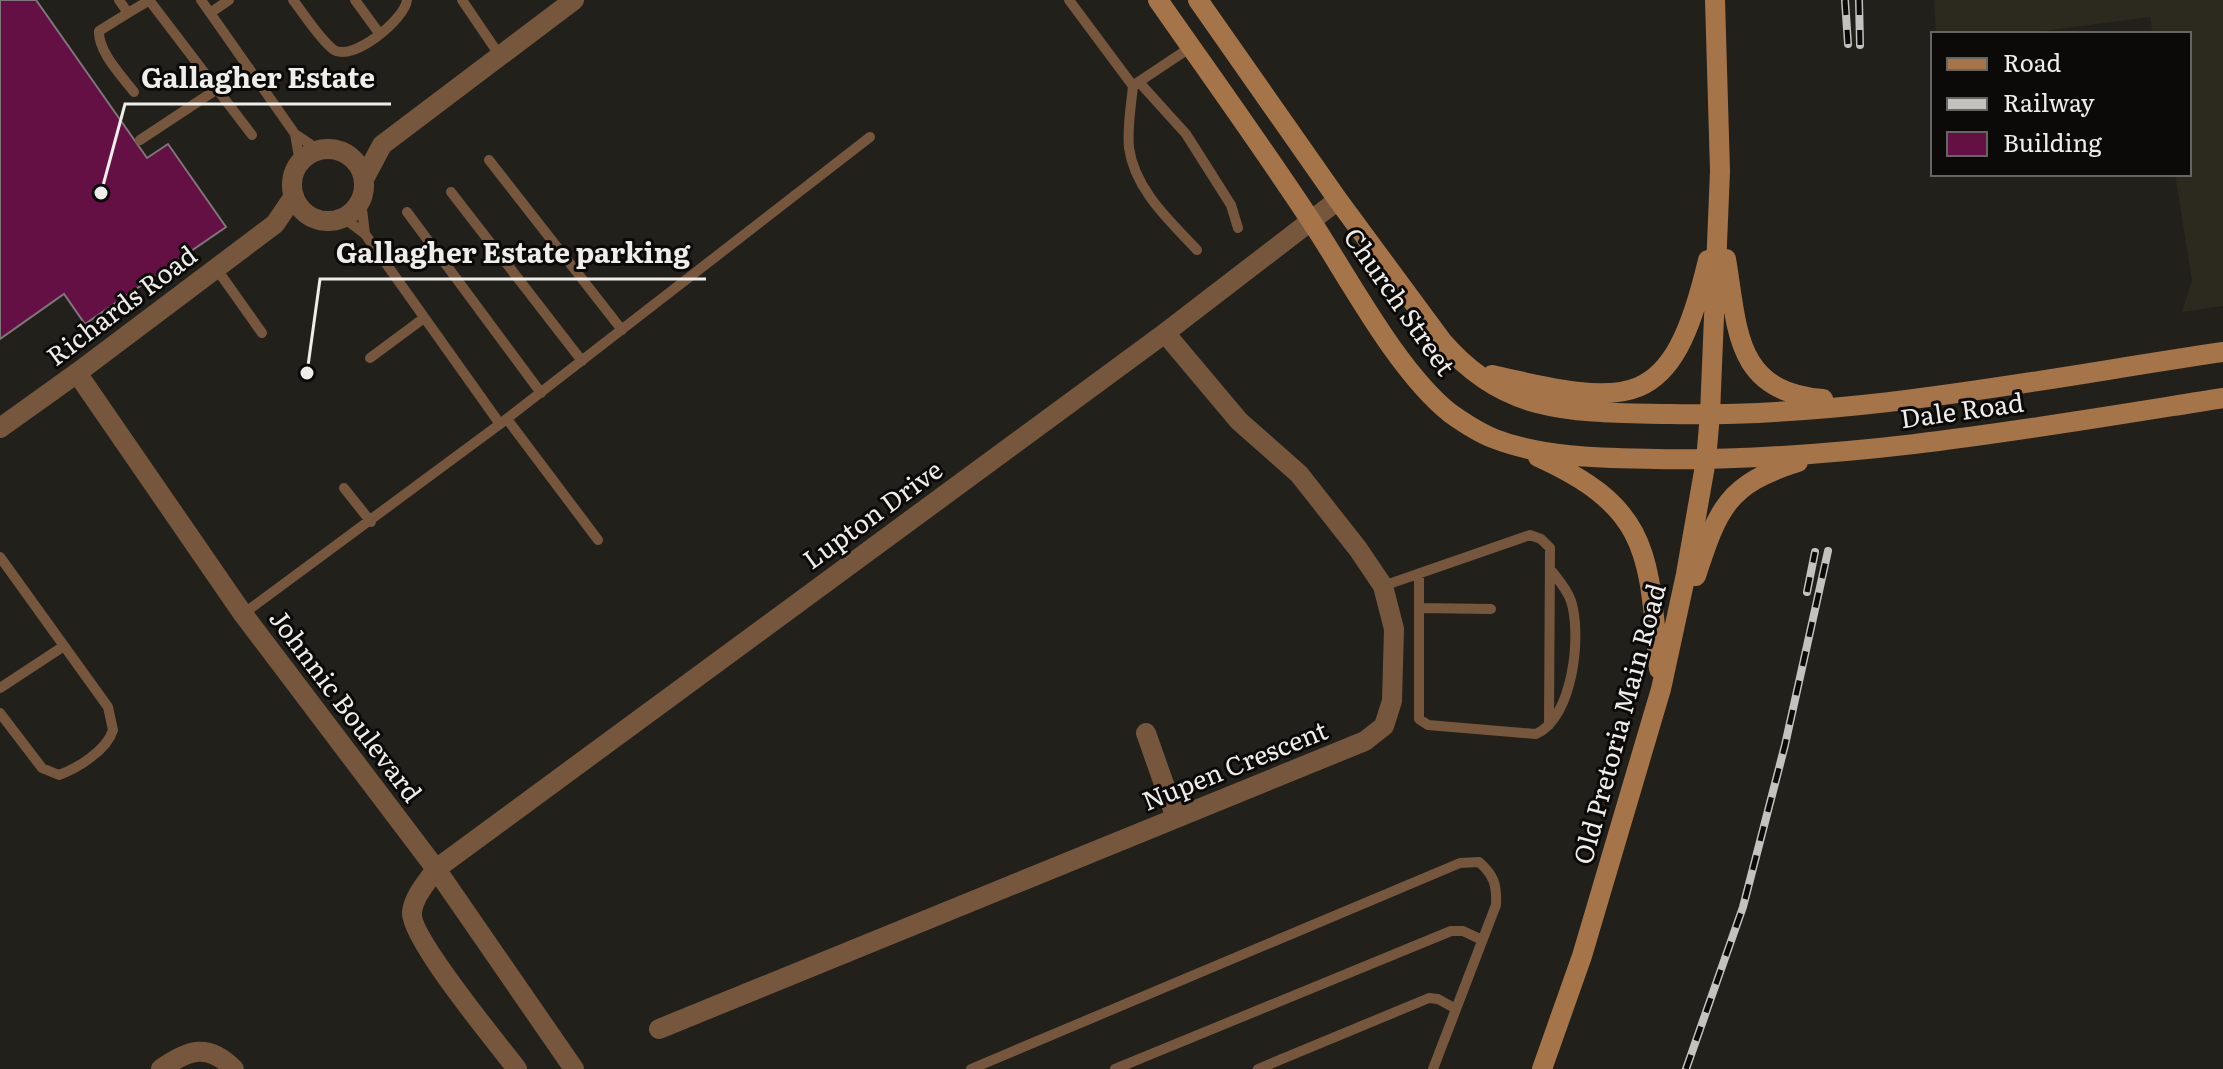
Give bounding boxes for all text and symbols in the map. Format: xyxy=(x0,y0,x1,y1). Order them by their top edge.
legend xyxy=(1931,32,2191,176)
text: Road xyxy=(2003,44,2062,79)
callout: Gallagher Estate xyxy=(125,52,391,104)
text: Gallagher Estate xyxy=(141,55,375,97)
text: Railway xyxy=(2003,84,2095,119)
text: Building xyxy=(2003,124,2102,159)
street label: Church Street xyxy=(1336,219,1467,383)
callout: Gallagher Estate parking xyxy=(320,227,706,279)
text: Gallagher Estate parking xyxy=(336,230,691,272)
street label: Richards Road xyxy=(37,234,204,374)
street label: Dale Road xyxy=(1897,381,2026,436)
street label: Lupton Drive xyxy=(794,449,949,577)
street label: Old Pretoria Main Road xyxy=(1561,579,1674,868)
street label: Johnnic Boulevard xyxy=(261,600,433,809)
street label: Nupen Crescent xyxy=(1135,709,1333,819)

